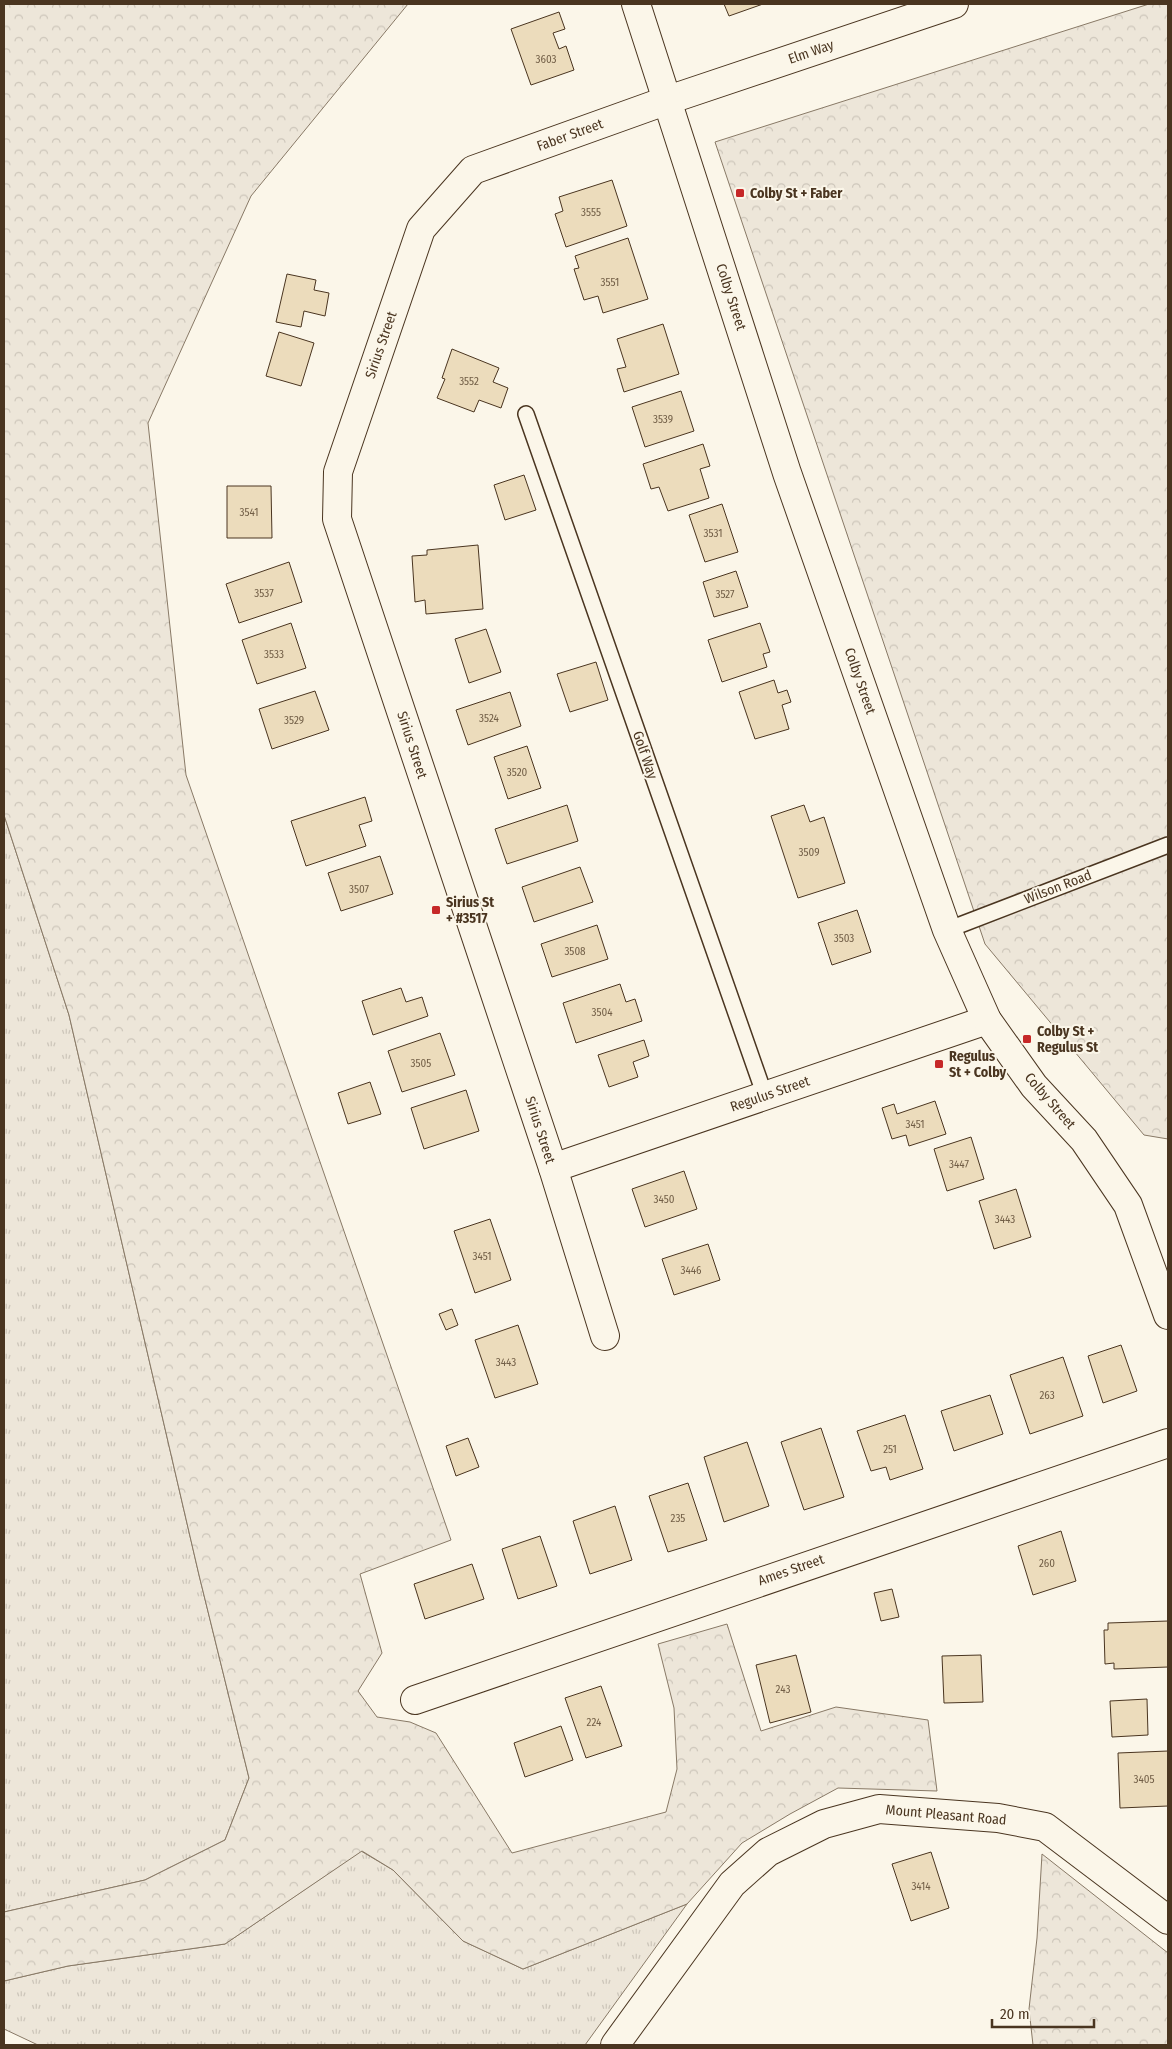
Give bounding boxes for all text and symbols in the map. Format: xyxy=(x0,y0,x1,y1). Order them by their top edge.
street label: Elm Way xyxy=(786,36,837,68)
house number: 3603 xyxy=(536,53,557,66)
street label: Faber Street xyxy=(535,115,606,155)
place label: Colby St + Faber xyxy=(750,185,843,202)
marker: Colby St + Faber xyxy=(734,187,746,199)
house number: 3555 xyxy=(581,206,601,219)
street label: Colby Street xyxy=(712,261,750,333)
house number: 3551 xyxy=(601,276,619,289)
street label: Sirius Street xyxy=(362,309,401,381)
house number: 3552 xyxy=(459,375,479,388)
house number: 3539 xyxy=(653,413,673,426)
house number: 3541 xyxy=(239,506,259,519)
house number: 3531 xyxy=(704,527,722,540)
house number: 3537 xyxy=(254,587,274,600)
house number: 3527 xyxy=(715,588,735,601)
street label: Colby Street xyxy=(841,645,879,717)
house number: 3533 xyxy=(264,648,284,661)
street label: Sirius Street xyxy=(393,709,431,781)
house number: 3524 xyxy=(479,712,500,725)
house number: 3529 xyxy=(284,714,304,727)
street label: Golf Way xyxy=(629,729,661,782)
house number: 3520 xyxy=(507,766,528,779)
house number: 3509 xyxy=(799,846,820,859)
street label: Wilson Road xyxy=(1022,866,1094,908)
house number: 3507 xyxy=(349,883,370,896)
place label: Sirius St + #3517 xyxy=(446,894,495,927)
marker: Sirius St + #3517 xyxy=(430,904,442,916)
house number: 3503 xyxy=(834,932,854,945)
house number: 3508 xyxy=(564,945,586,958)
house number: 3504 xyxy=(591,1006,613,1019)
place label: Colby St + Regulus St xyxy=(1037,1023,1099,1056)
marker: Colby St + Regulus St xyxy=(1021,1033,1033,1045)
place label: Regulus St + Colby xyxy=(949,1048,1007,1081)
house number: 3505 xyxy=(411,1057,431,1070)
marker: Regulus St + Colby xyxy=(933,1058,945,1070)
street label: Colby Street xyxy=(1021,1069,1079,1133)
street label: Regulus Street xyxy=(728,1072,812,1116)
street label: Sirius Street xyxy=(521,1094,559,1166)
house number: 3451 xyxy=(906,1118,924,1131)
house number: 3447 xyxy=(949,1158,969,1171)
house number: 3450 xyxy=(654,1193,675,1206)
house number: 3443 xyxy=(995,1213,1015,1226)
house number: 3451 xyxy=(473,1250,491,1263)
house number: 3446 xyxy=(680,1264,702,1277)
house number: 3443 xyxy=(496,1356,516,1369)
house number: 263 xyxy=(1039,1389,1055,1402)
house number: 251 xyxy=(883,1443,897,1456)
house number: 235 xyxy=(671,1512,685,1525)
street label: Ames Street xyxy=(756,1551,827,1589)
house number: 260 xyxy=(1039,1557,1055,1570)
house number: 243 xyxy=(776,1683,790,1696)
house number: 224 xyxy=(587,1716,602,1729)
house number: 3405 xyxy=(1133,1773,1155,1786)
street label: Mount Pleasant Road xyxy=(885,1801,1007,1829)
house number: 3414 xyxy=(911,1880,931,1893)
scale bar xyxy=(992,1996,1094,2028)
text: 20 m xyxy=(1000,2005,1030,2023)

